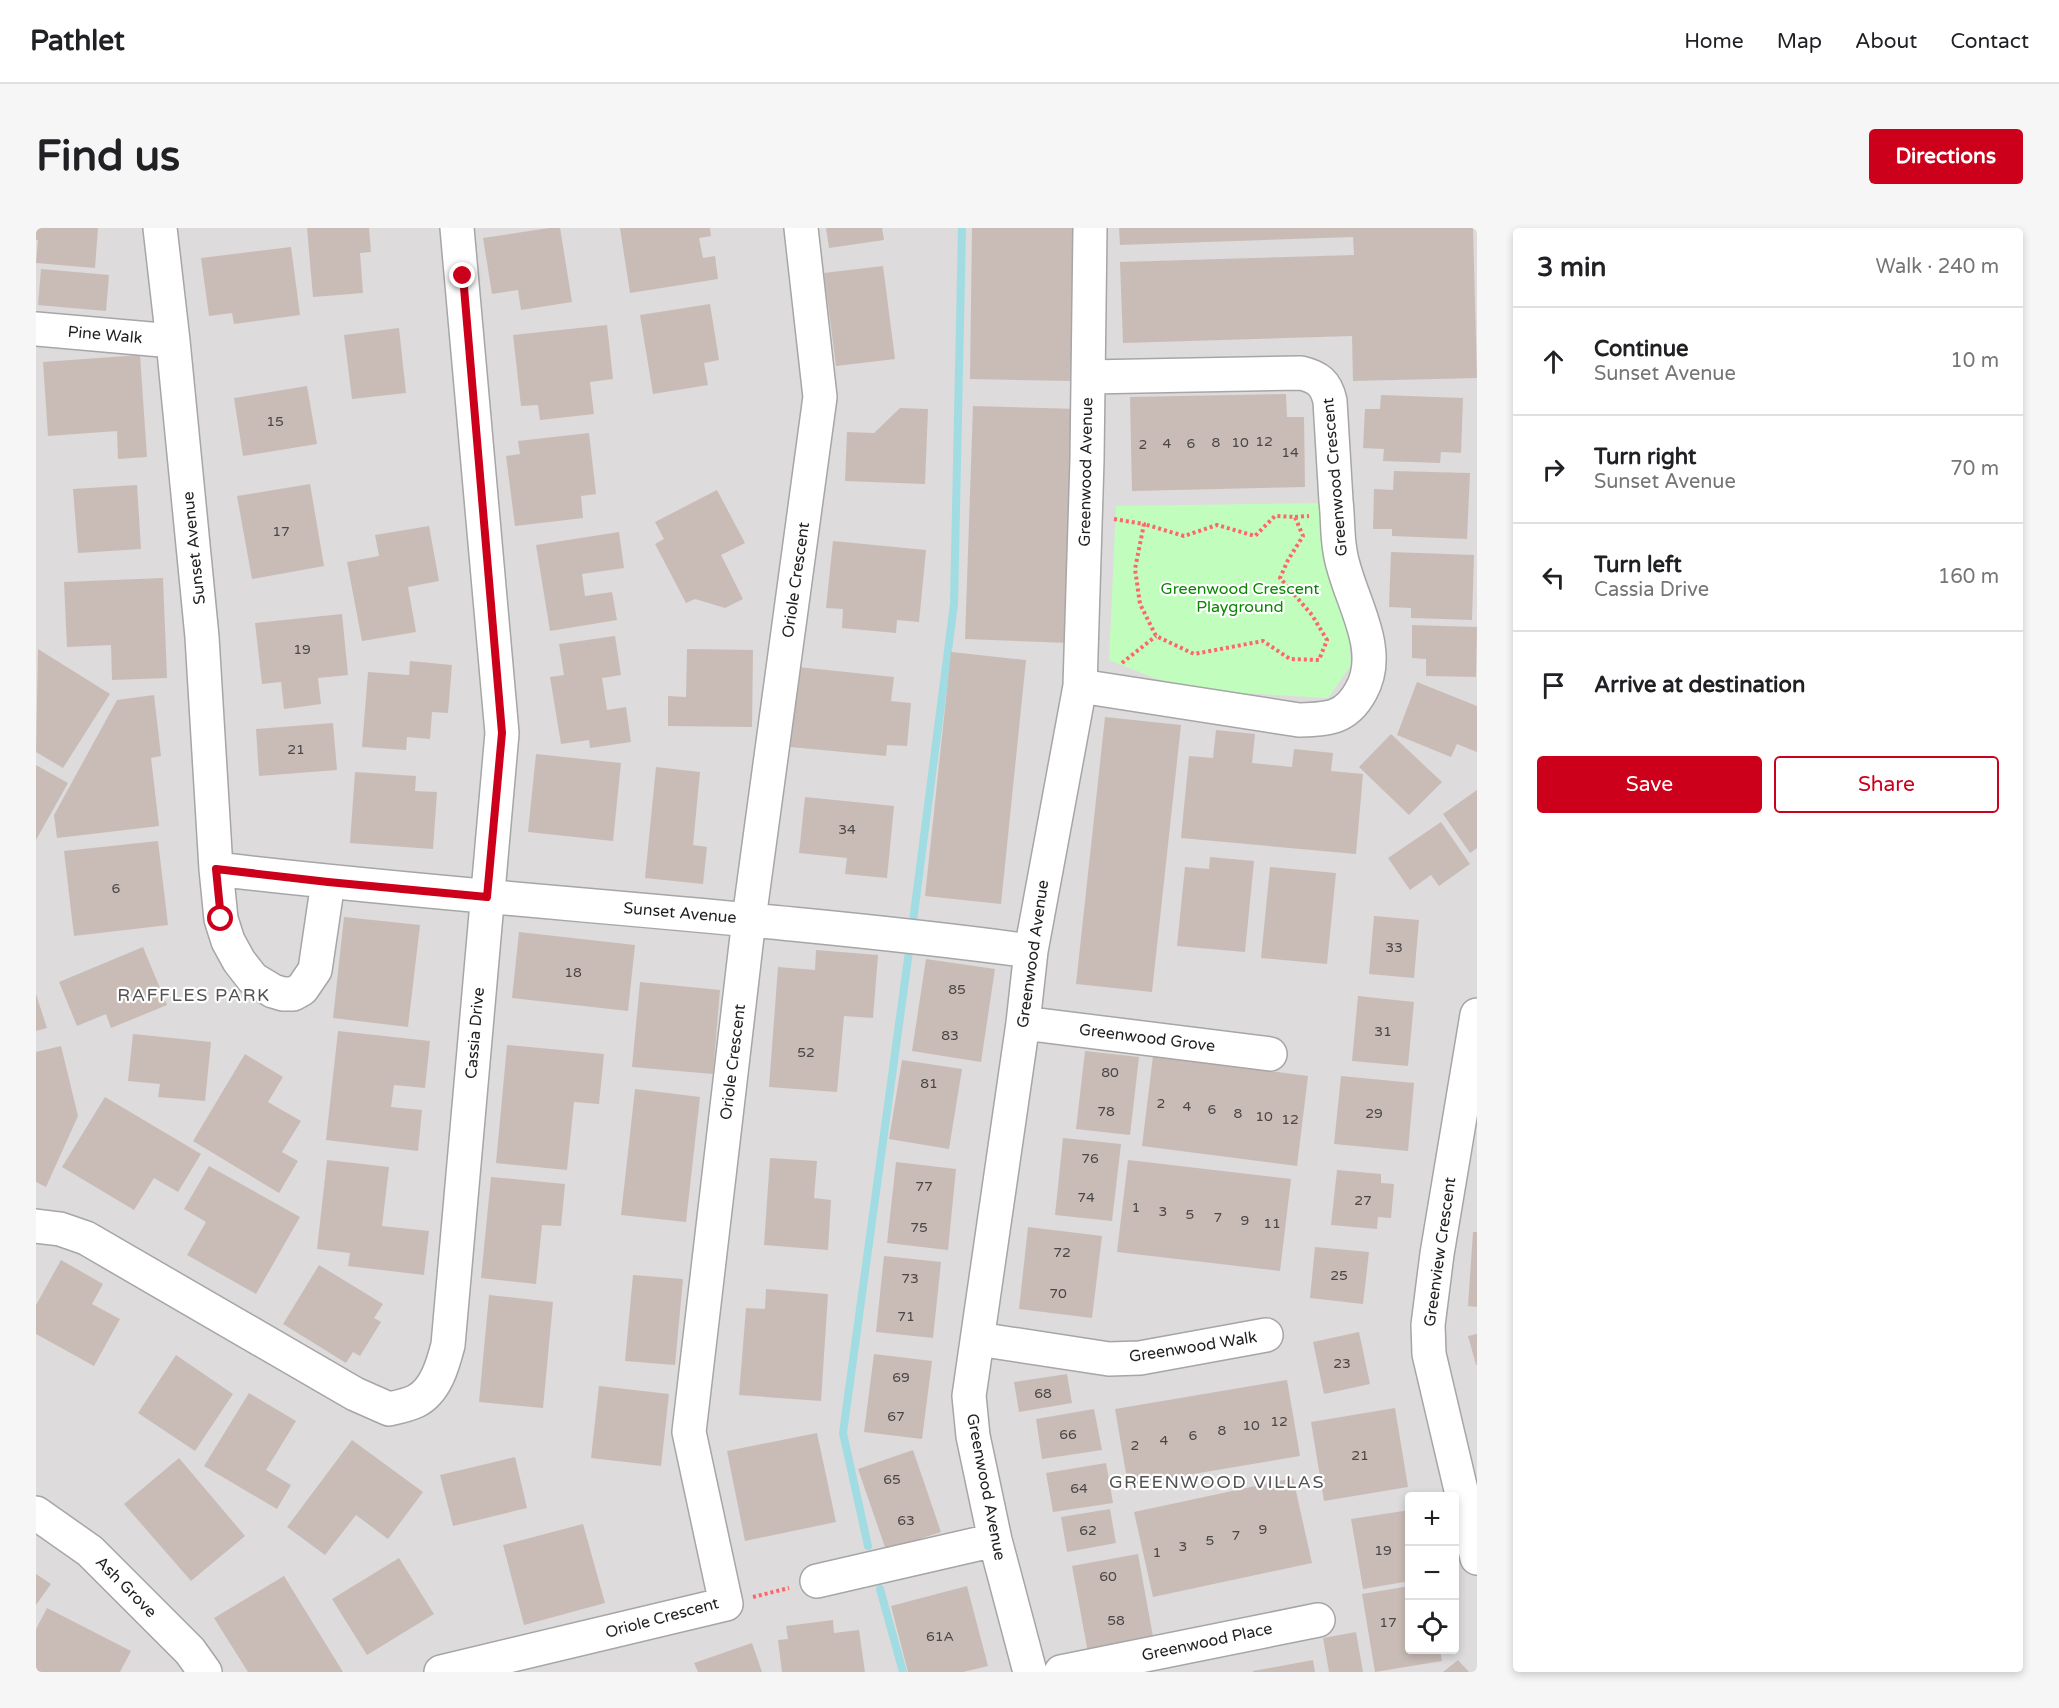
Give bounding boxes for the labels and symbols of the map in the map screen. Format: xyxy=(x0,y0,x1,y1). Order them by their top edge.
route end xyxy=(449,262,475,288)
street label: Pine Walk xyxy=(67,322,143,348)
street label: Greenwood Avenue xyxy=(1075,397,1097,547)
street label: Greenwood Crescent xyxy=(1318,397,1352,557)
house number: 15 xyxy=(266,413,284,430)
house number: 12 xyxy=(1255,433,1273,450)
house number: 8 xyxy=(1212,434,1221,451)
house number: 10 xyxy=(1231,434,1249,451)
house number: 4 xyxy=(1163,435,1172,452)
house number: 6 xyxy=(1187,435,1196,452)
house number: 2 xyxy=(1139,436,1147,453)
house number: 14 xyxy=(1281,444,1299,461)
street label: Sunset Avenue xyxy=(178,491,210,605)
street label: Oriole Crescent xyxy=(778,521,814,639)
house number: 17 xyxy=(272,523,290,540)
park label: Greenwood Crescent Playground xyxy=(1161,579,1319,617)
house number: 19 xyxy=(293,641,311,658)
house number: 21 xyxy=(287,741,305,758)
house number: 34 xyxy=(838,821,856,838)
street label: Greenwood Avenue xyxy=(1013,879,1053,1029)
house number: 6 xyxy=(112,880,121,897)
street label: Sunset Avenue xyxy=(623,898,737,928)
route start xyxy=(207,905,233,931)
house number: 33 xyxy=(1385,939,1403,956)
house number: 18 xyxy=(564,964,582,981)
house number: 85 xyxy=(948,981,966,998)
district label: RAFFLES PARK xyxy=(117,984,271,1006)
street label: Cassia Drive xyxy=(461,986,489,1080)
street label: Oriole Crescent xyxy=(716,1003,750,1121)
street label: Greenwood Grove xyxy=(1078,1020,1216,1056)
house number: 31 xyxy=(1374,1023,1392,1040)
house number: 83 xyxy=(941,1027,959,1044)
house number: 52 xyxy=(797,1044,815,1061)
house number: 80 xyxy=(1101,1064,1119,1081)
house number: 81 xyxy=(920,1075,938,1092)
house number: 2 xyxy=(1157,1095,1165,1112)
house number: 4 xyxy=(1183,1098,1192,1115)
house number: 6 xyxy=(1208,1101,1217,1118)
house number: 78 xyxy=(1097,1103,1115,1120)
house number: 8 xyxy=(1234,1105,1243,1122)
house number: 29 xyxy=(1365,1105,1383,1122)
house number: 10 xyxy=(1255,1108,1273,1125)
house number: 12 xyxy=(1281,1111,1299,1128)
house number: 76 xyxy=(1081,1150,1099,1167)
street label: Greenview Crescent xyxy=(1420,1176,1460,1328)
house number: 77 xyxy=(915,1178,933,1195)
house number: 74 xyxy=(1077,1189,1095,1206)
house number: 27 xyxy=(1354,1192,1372,1209)
house number: 1 xyxy=(1132,1199,1140,1216)
house number: 3 xyxy=(1159,1203,1167,1220)
house number: 5 xyxy=(1186,1206,1194,1223)
house number: 7 xyxy=(1214,1209,1222,1226)
house number: 9 xyxy=(1241,1212,1249,1229)
house number: 11 xyxy=(1263,1215,1281,1232)
house number: 75 xyxy=(910,1219,928,1236)
house number: 72 xyxy=(1053,1244,1071,1261)
house number: 25 xyxy=(1330,1267,1348,1284)
house number: 73 xyxy=(901,1270,919,1287)
house number: 70 xyxy=(1049,1285,1067,1302)
house number: 71 xyxy=(897,1308,915,1325)
street label: Greenwood Walk xyxy=(1128,1327,1259,1367)
house number: 23 xyxy=(1333,1355,1351,1372)
house number: 69 xyxy=(892,1369,910,1386)
house number: 68 xyxy=(1034,1385,1052,1402)
house number: 67 xyxy=(887,1408,905,1425)
street label: Greenwood Avenue xyxy=(962,1412,1010,1562)
house number: 12 xyxy=(1270,1413,1288,1430)
house number: 10 xyxy=(1242,1417,1260,1434)
house number: 8 xyxy=(1218,1422,1227,1439)
house number: 66 xyxy=(1059,1426,1077,1443)
house number: 6 xyxy=(1189,1427,1198,1444)
house number: 4 xyxy=(1160,1432,1169,1449)
house number: 2 xyxy=(1131,1437,1139,1454)
house number: 21 xyxy=(1351,1447,1369,1464)
house number: 65 xyxy=(883,1471,901,1488)
district label: GREENWOOD VILLAS xyxy=(1109,1471,1325,1493)
house number: 64 xyxy=(1070,1480,1088,1497)
house number: 63 xyxy=(897,1512,915,1529)
house number: 9 xyxy=(1259,1521,1267,1538)
house number: 62 xyxy=(1079,1522,1097,1539)
house number: 7 xyxy=(1232,1527,1240,1544)
house number: 5 xyxy=(1206,1532,1214,1549)
house number: 3 xyxy=(1179,1538,1187,1555)
house number: 19 xyxy=(1374,1542,1392,1559)
house number: 1 xyxy=(1153,1544,1161,1561)
street label: Ash Grove xyxy=(91,1552,161,1622)
house number: 60 xyxy=(1099,1568,1117,1585)
street label: Oriole Crescent xyxy=(603,1593,721,1643)
house number: 58 xyxy=(1107,1612,1125,1629)
house number: 17 xyxy=(1379,1614,1397,1631)
street label: Greenwood Place xyxy=(1140,1618,1274,1666)
house number: 61A xyxy=(926,1628,954,1645)

